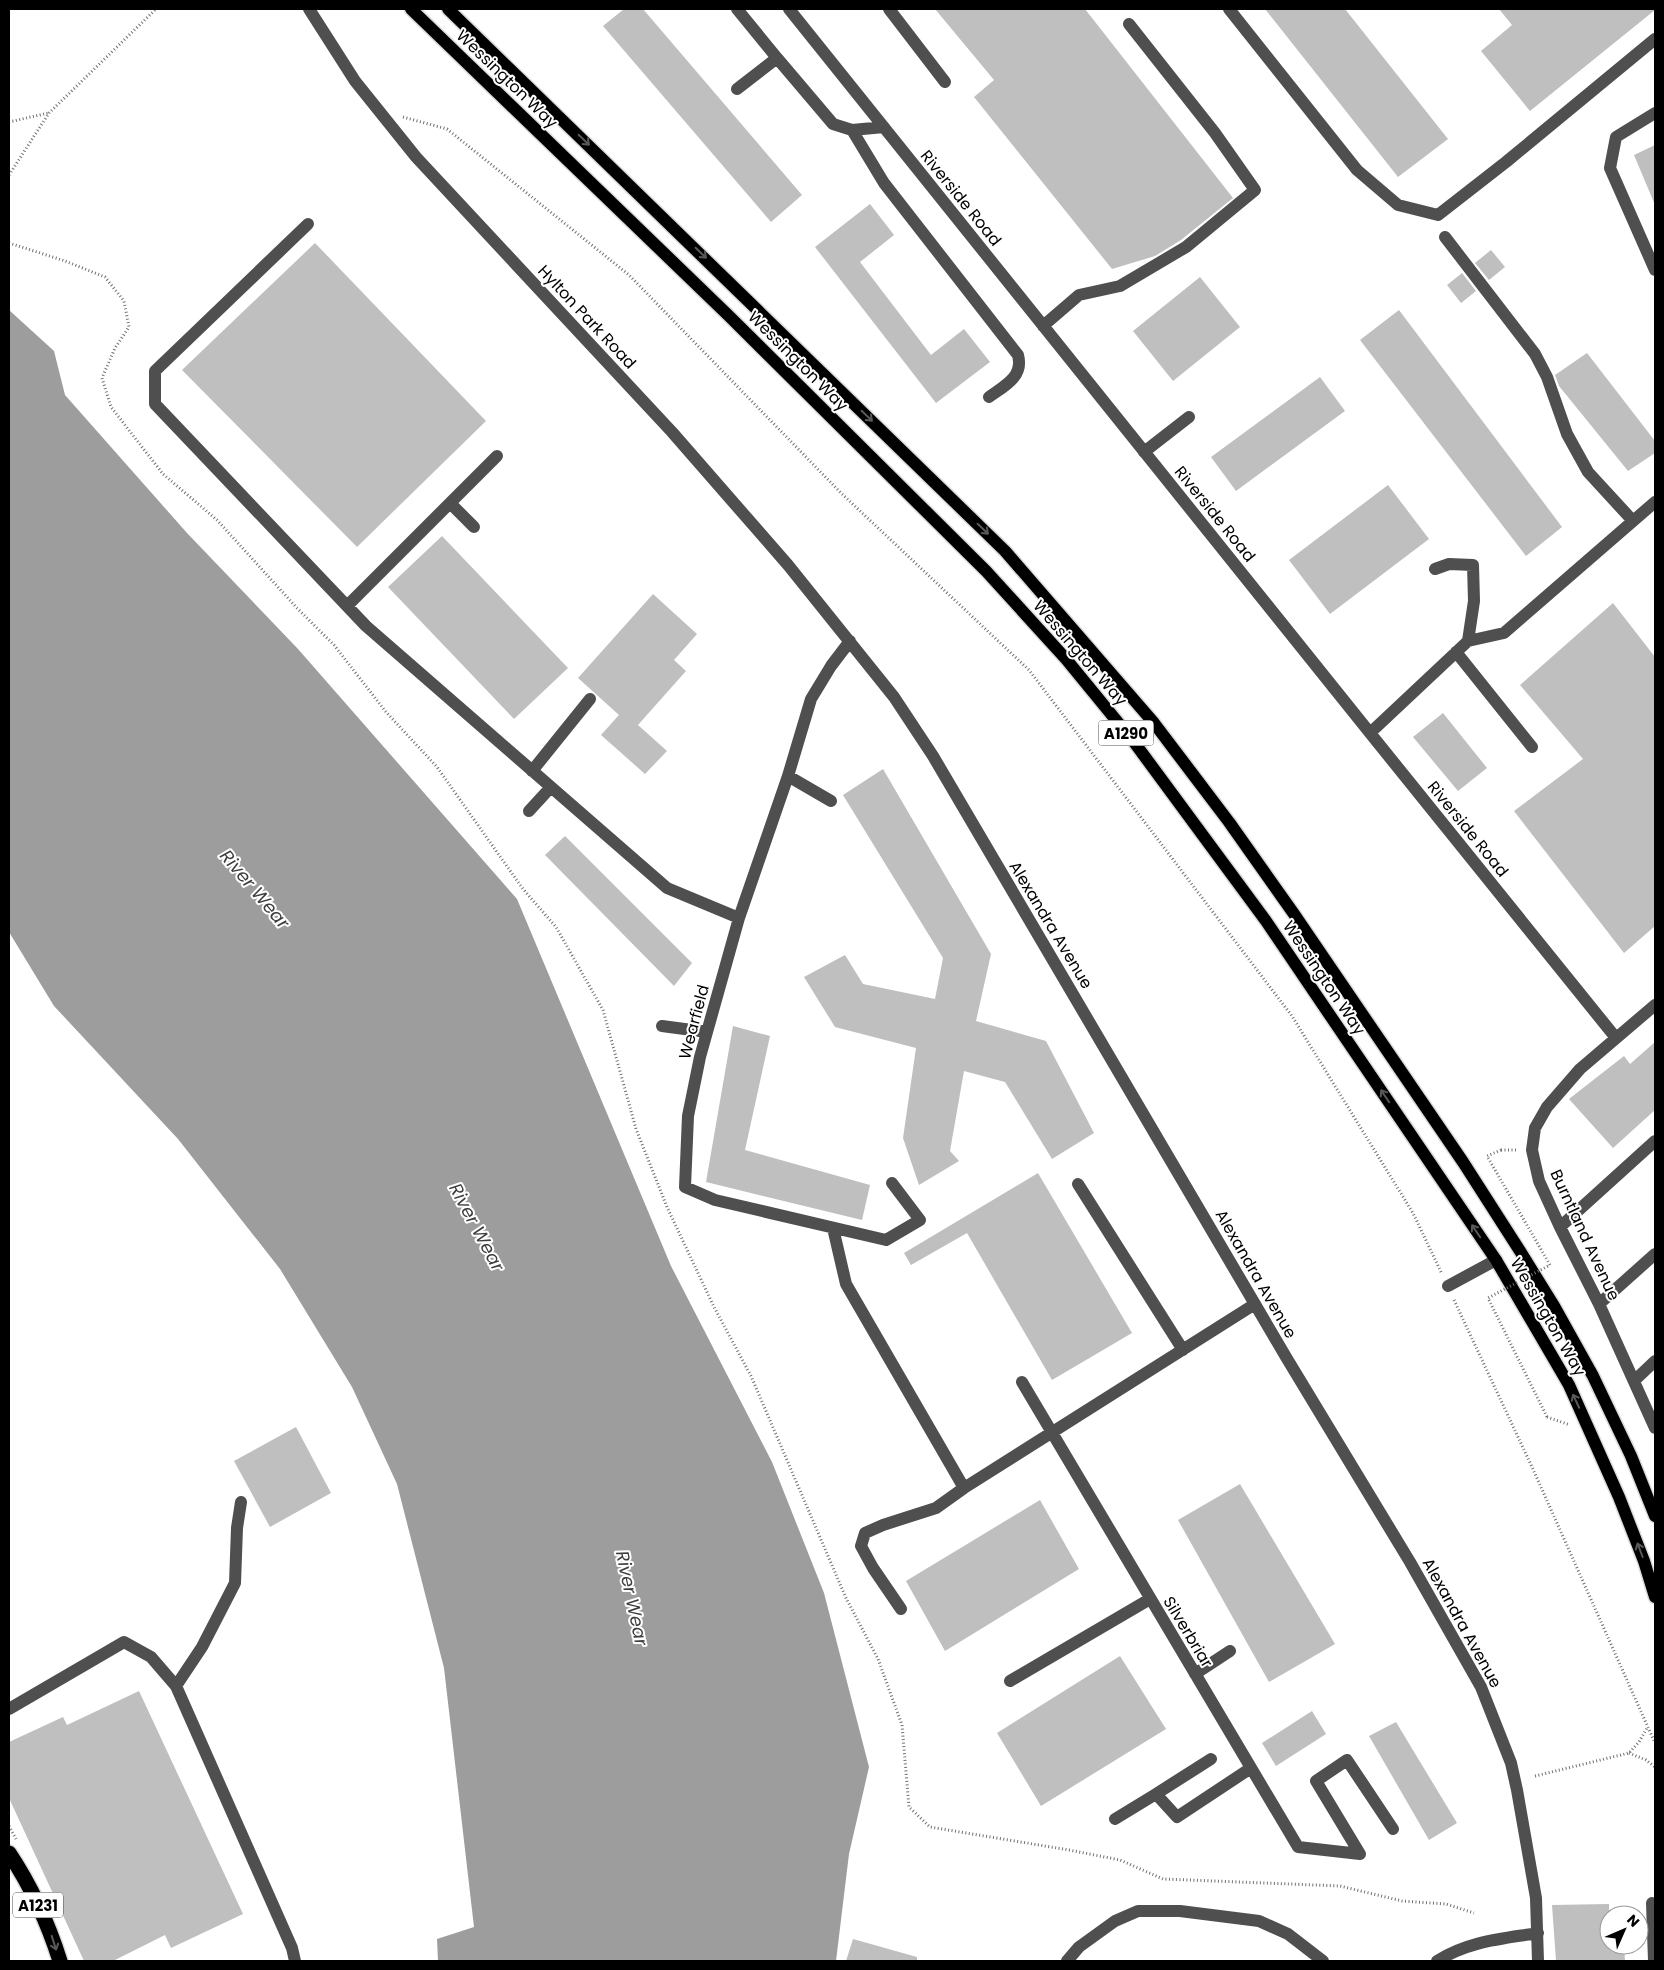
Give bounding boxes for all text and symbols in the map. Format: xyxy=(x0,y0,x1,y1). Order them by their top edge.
street label: Wessington Way xyxy=(451,24,563,134)
one-way arrow xyxy=(578,134,590,146)
street label: Riverside Road xyxy=(915,145,1007,251)
one-way arrow xyxy=(694,247,707,259)
street label: Hylton Park Road xyxy=(533,260,641,374)
street label: Wessington Way xyxy=(743,306,853,416)
one-way arrow xyxy=(861,409,873,422)
street label: Riverside Road xyxy=(1169,461,1261,567)
one-way arrow xyxy=(977,523,989,535)
street label: Wessington Way xyxy=(1028,595,1132,711)
road number: A1290 xyxy=(1098,720,1154,746)
street label: Riverside Road xyxy=(1422,776,1514,882)
water label: River Wear xyxy=(214,844,296,935)
street label: Alexandra Avenue xyxy=(1004,857,1098,993)
street label: Wessington Way xyxy=(1277,916,1371,1040)
street label: Wearfield xyxy=(673,982,715,1062)
one-way arrow xyxy=(1380,1090,1390,1104)
street label: Burntland Avenue xyxy=(1545,1166,1626,1304)
water label: River Wear xyxy=(443,1179,511,1277)
street label: Alexandra Avenue xyxy=(1210,1205,1302,1343)
one-way arrow xyxy=(1471,1224,1481,1238)
street label: Wessington Way xyxy=(1505,1254,1591,1380)
one-way arrow xyxy=(1571,1394,1581,1409)
one-way arrow xyxy=(1635,1543,1644,1559)
water label: River Wear xyxy=(610,1548,655,1649)
street label: Alexandra Avenue xyxy=(1417,1554,1507,1692)
street label: Silverbriar xyxy=(1158,1592,1218,1672)
road number: A1231 xyxy=(13,1892,63,1918)
north arrow xyxy=(1599,1905,1649,1955)
text: N xyxy=(1622,1910,1644,1932)
one-way arrow xyxy=(50,1934,59,1950)

